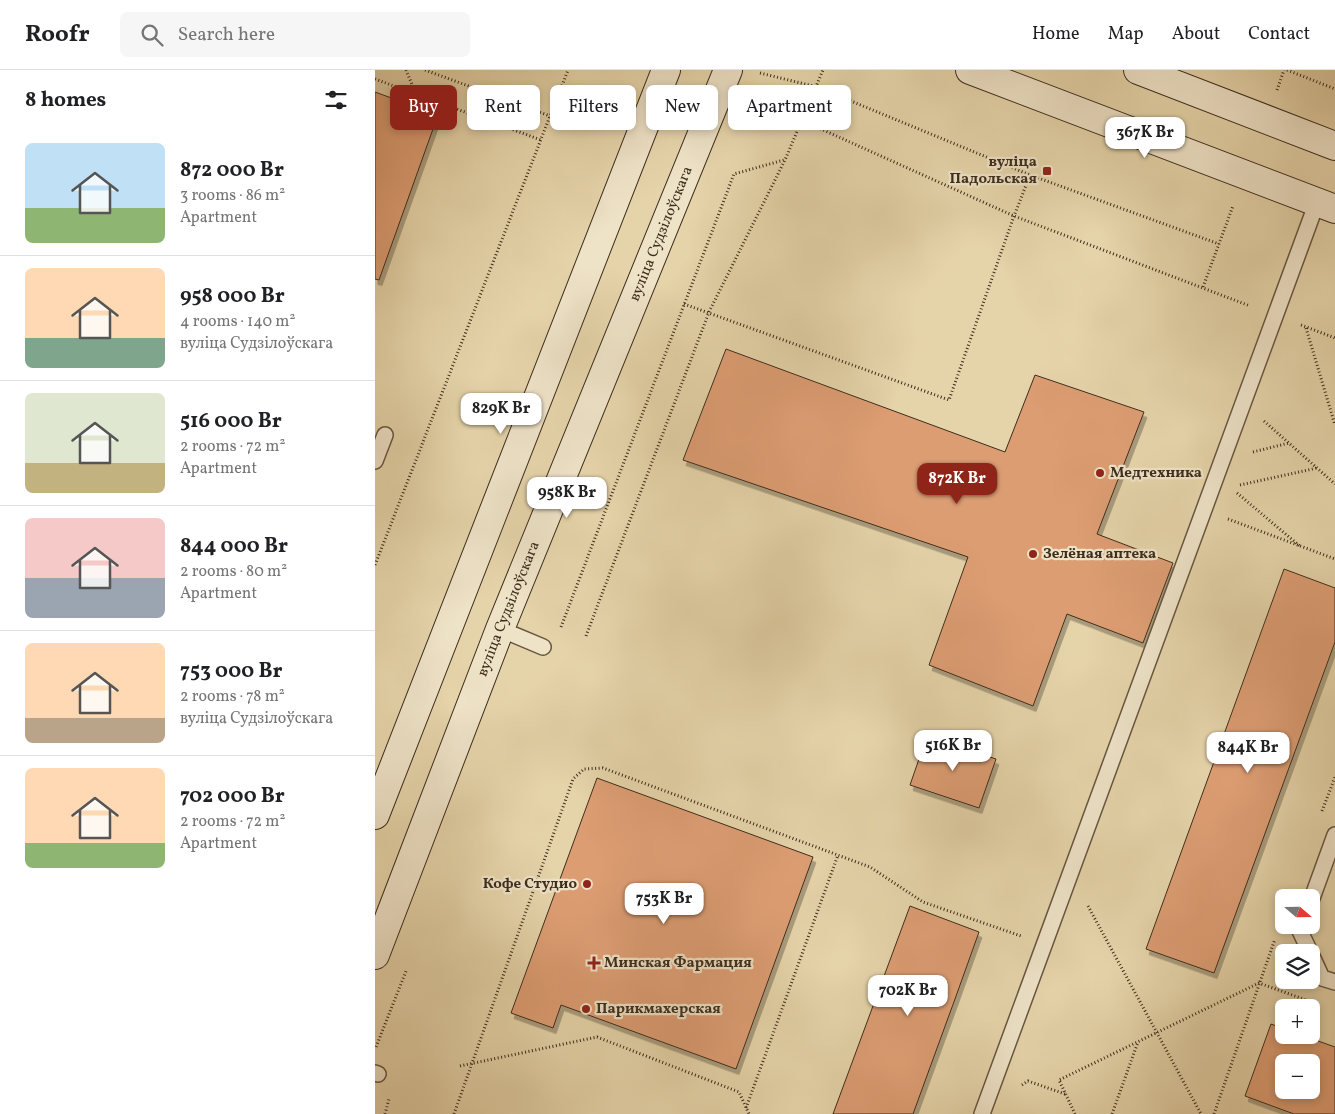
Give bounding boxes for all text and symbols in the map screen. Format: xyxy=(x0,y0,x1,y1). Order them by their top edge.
search box xyxy=(120,12,470,57)
text: Roofr xyxy=(25,18,90,52)
icon: search xyxy=(138,21,166,49)
text: Search here xyxy=(178,22,275,48)
text: Home xyxy=(1032,22,1080,47)
text: Map xyxy=(1108,22,1144,47)
text: About xyxy=(1172,22,1220,47)
text: Contact xyxy=(1248,22,1310,47)
chip: Buy xyxy=(390,85,457,130)
chip: Rent xyxy=(467,85,540,130)
chip: Filters xyxy=(550,85,636,130)
chip: New xyxy=(646,85,718,130)
chip: Apartment xyxy=(728,85,851,130)
text: 8 homes xyxy=(25,86,106,115)
icon: filters xyxy=(322,86,350,114)
pin: 367K Br xyxy=(1099,116,1191,159)
text: 367K Br xyxy=(1116,122,1174,144)
place label: вуліца Падольская xyxy=(950,152,1037,190)
text: 872 000 Br xyxy=(180,156,284,185)
icon: home xyxy=(65,163,125,223)
street label: вуліца Судзілоўскага xyxy=(624,163,698,304)
marker: вуліца Падольская xyxy=(1041,165,1053,177)
text: 3 rooms · 86 m² xyxy=(180,185,285,207)
text: Apartment xyxy=(180,207,257,229)
text: 958 000 Br xyxy=(180,282,285,311)
icon: home xyxy=(65,288,125,348)
text: 4 rooms · 140 m² xyxy=(180,311,295,333)
text: вуліца Судзілоўскага xyxy=(180,333,333,355)
pin: 829K Br xyxy=(455,392,547,435)
text: 829K Br xyxy=(472,398,530,420)
text: 516 000 Br xyxy=(180,407,282,436)
icon: home xyxy=(65,413,125,473)
text: 2 rooms · 72 m² xyxy=(180,436,285,458)
text: Apartment xyxy=(180,458,257,480)
pin: 872K Br xyxy=(911,462,1003,505)
place label: Медтехника xyxy=(1110,463,1202,484)
marker: Медтехника xyxy=(1094,467,1106,479)
text: 872K Br xyxy=(928,468,986,490)
pin: 958K Br xyxy=(521,476,613,519)
text: 958K Br xyxy=(538,482,596,504)
text: 844 000 Br xyxy=(180,532,288,561)
icon: home xyxy=(65,538,125,598)
street label: вуліца Судзілоўскага xyxy=(472,538,545,680)
place label: Зелёная аптека xyxy=(1043,544,1156,565)
marker: Зелёная аптека xyxy=(1027,548,1039,560)
text: 2 rooms · 80 m² xyxy=(180,561,287,583)
text: Apartment xyxy=(180,583,257,605)
text: 753 000 Br xyxy=(180,657,283,686)
icon: home xyxy=(65,663,125,723)
text: 2 rooms · 78 m² xyxy=(180,686,285,708)
text: вуліца Судзілоўскага xyxy=(180,708,333,730)
pin: 516K Br xyxy=(907,730,999,772)
pin: 844K Br xyxy=(1202,732,1294,774)
text: 516K Br xyxy=(925,735,981,757)
text: 844K Br xyxy=(1218,737,1278,759)
text: 702 000 Br xyxy=(180,782,285,811)
icon: home xyxy=(65,788,125,848)
text: 2 rooms · 72 m² xyxy=(180,811,285,833)
text: Apartment xyxy=(180,833,257,855)
place label: Кофе Студио xyxy=(483,874,577,895)
marker: Кофе Студио xyxy=(581,878,593,890)
pin: 753K Br xyxy=(618,882,710,925)
text: 753K Br xyxy=(636,888,692,910)
north arrow xyxy=(1275,889,1320,934)
map controls xyxy=(1275,889,1320,1099)
button: layers xyxy=(1275,944,1320,989)
place label: Минская Фармация xyxy=(604,953,752,974)
marker: Минская Фармация xyxy=(588,957,600,969)
pin: 702K Br xyxy=(862,974,954,1017)
text: 702K Br xyxy=(879,980,937,1002)
place label: Парикмахерская xyxy=(596,999,721,1020)
button: + xyxy=(1275,999,1320,1044)
marker: Парикмахерская xyxy=(580,1003,592,1015)
button: − xyxy=(1275,1054,1320,1099)

